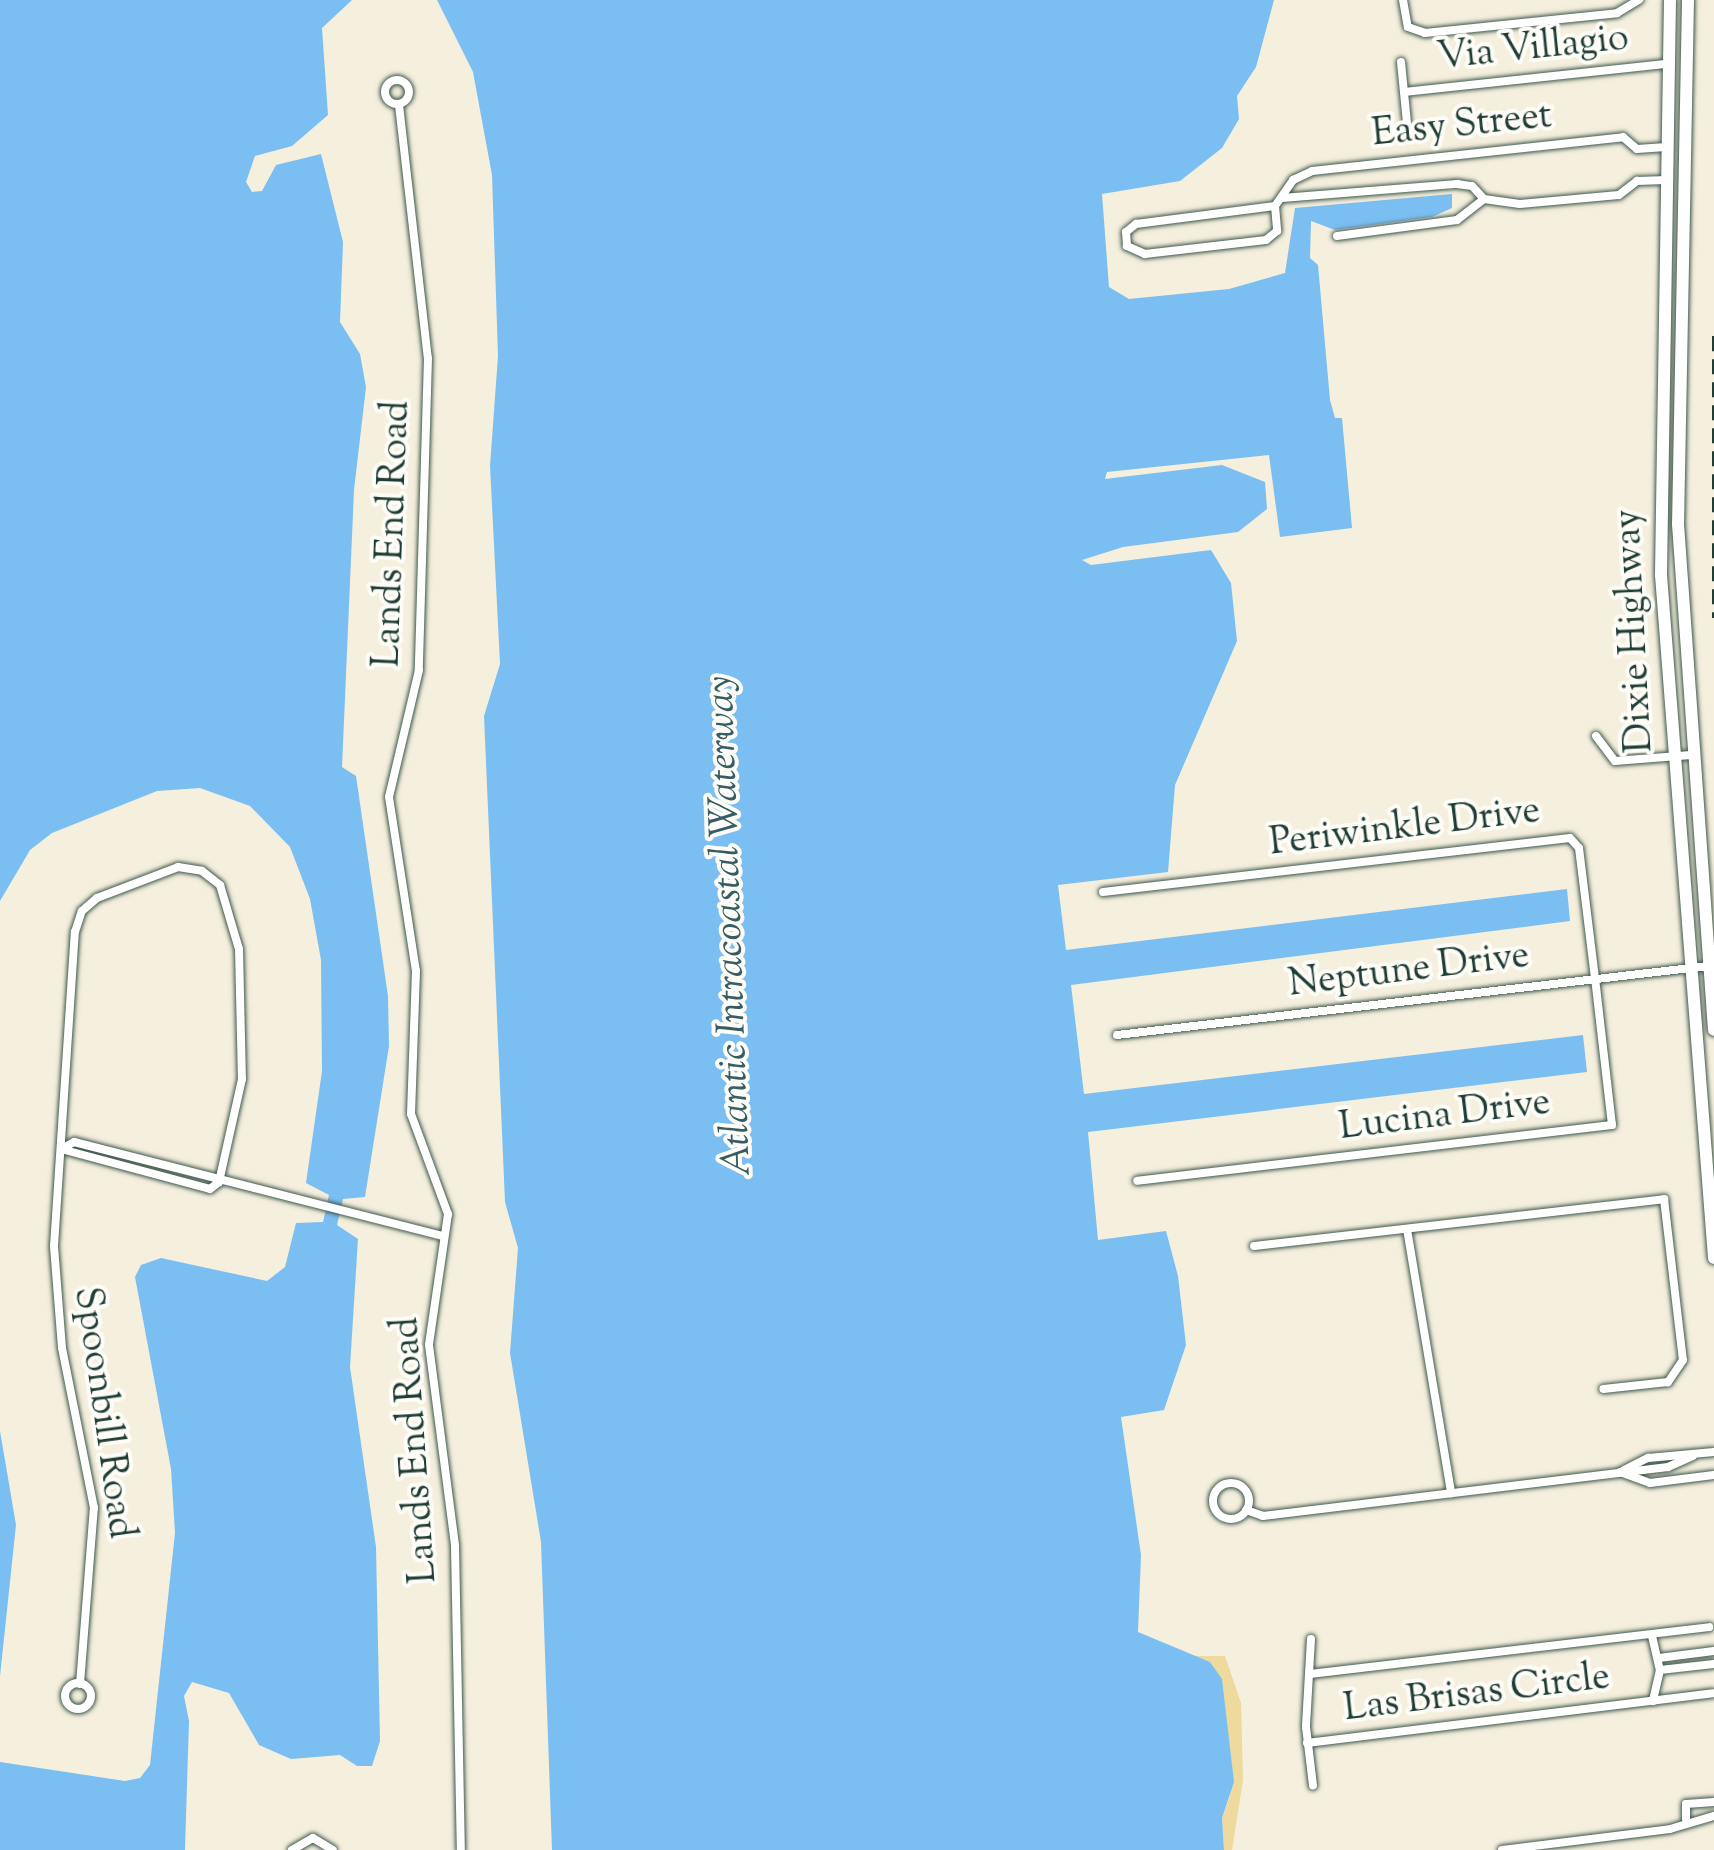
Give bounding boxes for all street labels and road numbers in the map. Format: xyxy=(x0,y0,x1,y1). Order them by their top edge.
street label: Via Villagio xyxy=(1435,17,1631,83)
street label: Easy Street xyxy=(1370,95,1554,159)
street label: Lands End Road xyxy=(367,400,421,668)
street label: Dixie Highway xyxy=(1607,508,1665,754)
street label: Periwinkle Drive xyxy=(1267,790,1543,868)
street label: Neptune Drive xyxy=(1286,935,1532,1009)
street label: Lucina Drive xyxy=(1337,1081,1553,1153)
street label: Spoonbill Road xyxy=(62,1284,142,1542)
street label: Lands End Road xyxy=(385,1315,449,1585)
street label: Las Brisas Circle xyxy=(1341,1656,1613,1734)

